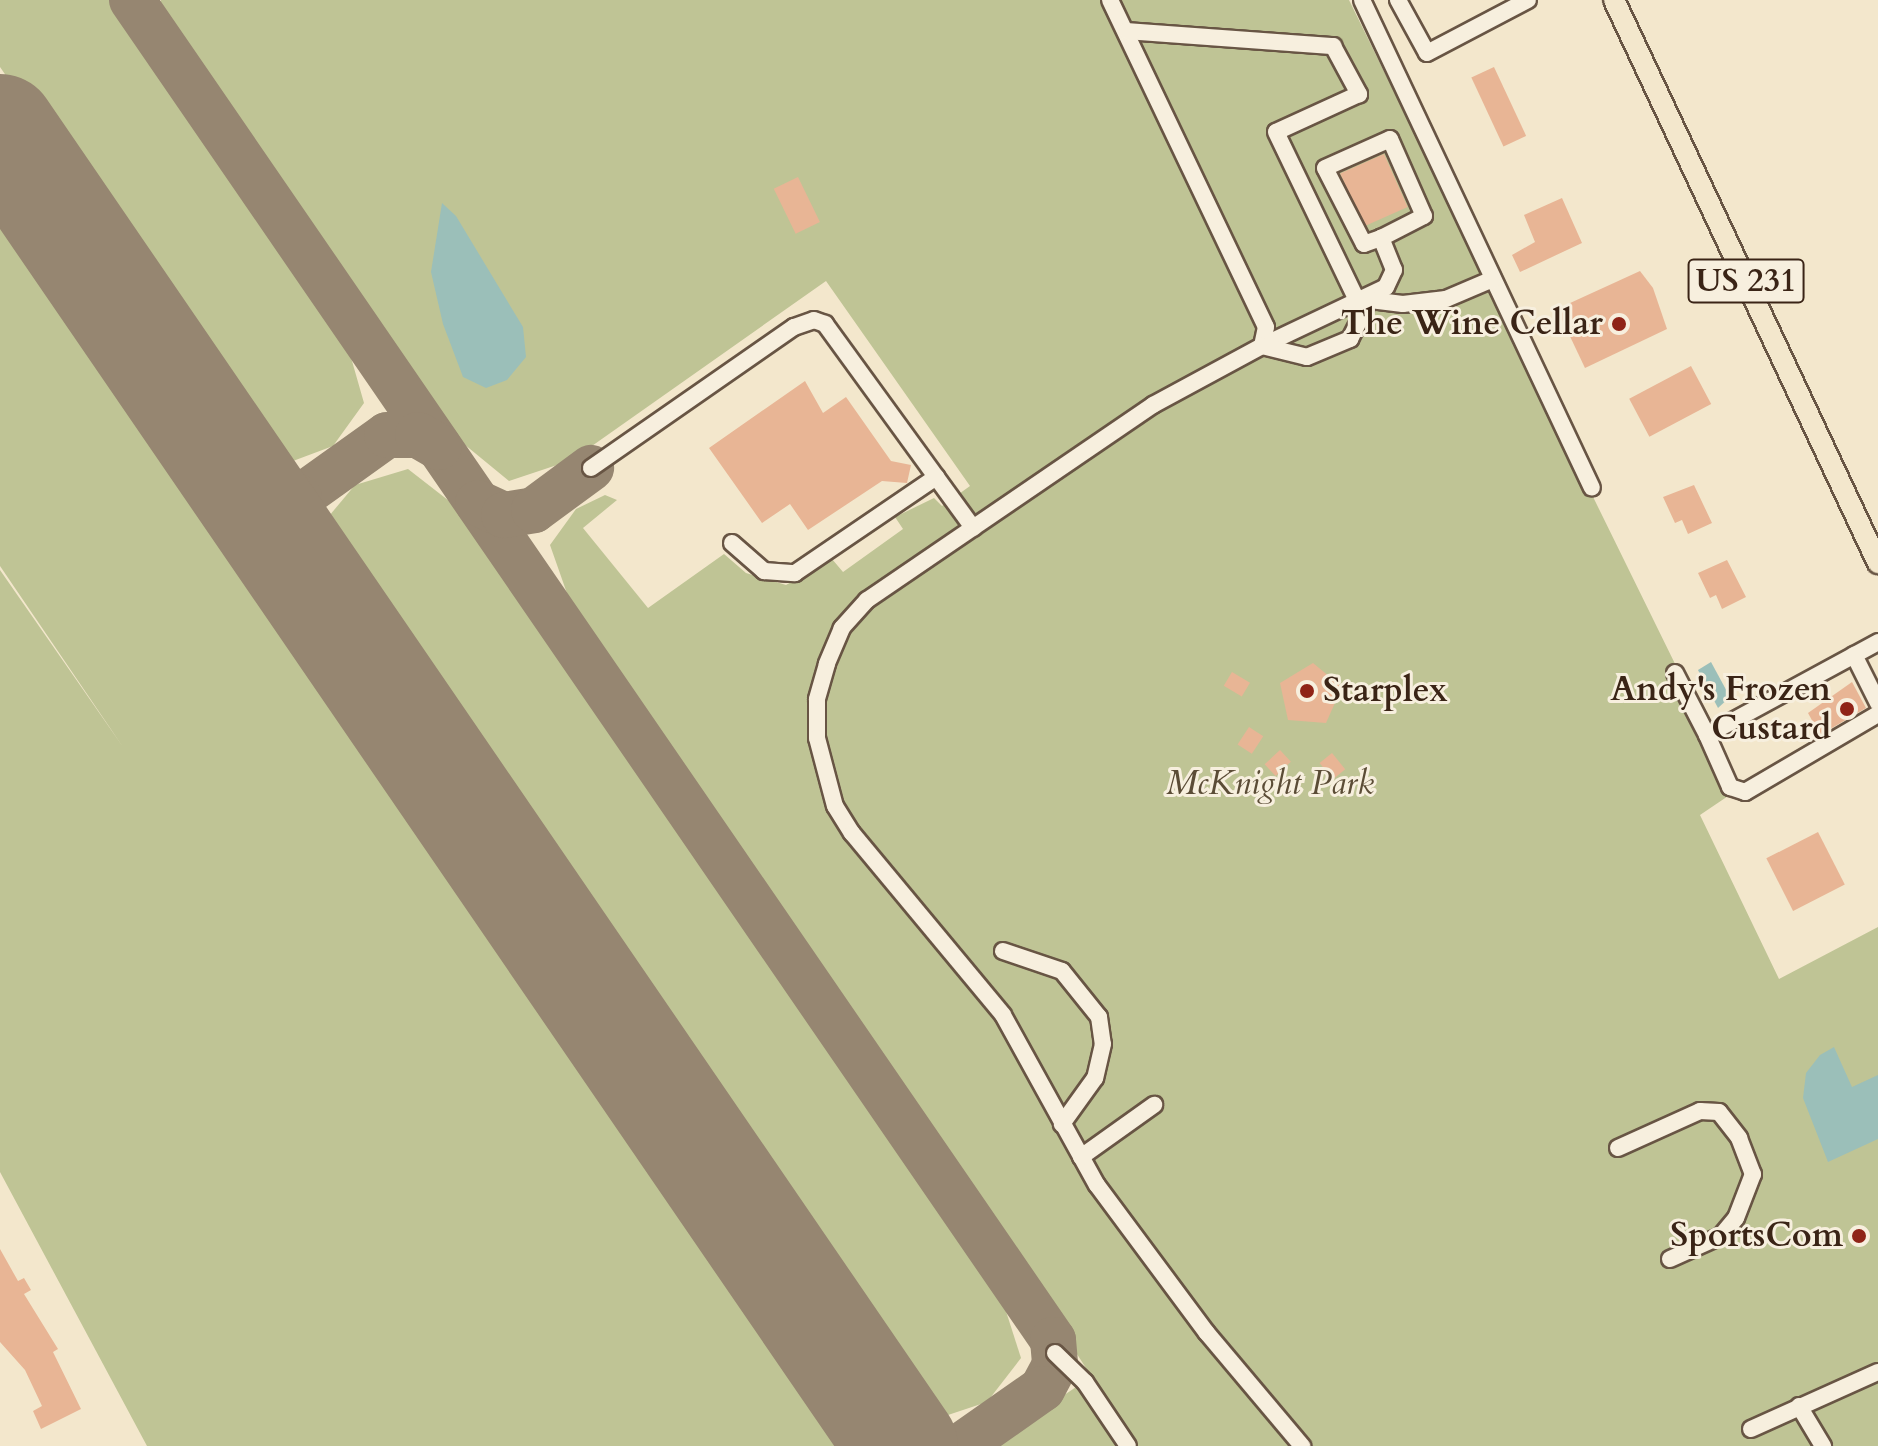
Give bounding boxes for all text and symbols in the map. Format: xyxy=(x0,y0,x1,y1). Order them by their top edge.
road number: US 231 xyxy=(1686,253,1806,309)
place label: The Wine Cellar xyxy=(1341,304,1603,344)
marker: The Wine Cellar xyxy=(1610,315,1628,333)
place label: Andy's Frozen Custard xyxy=(1610,669,1831,748)
place label: Starplex xyxy=(1323,671,1448,711)
marker: Starplex xyxy=(1298,682,1316,700)
marker: Andy's Frozen Custard xyxy=(1838,700,1856,718)
park label: McKnight Park xyxy=(1166,764,1374,804)
place label: SportsCom xyxy=(1670,1216,1843,1256)
marker: SportsCom xyxy=(1850,1227,1868,1245)

